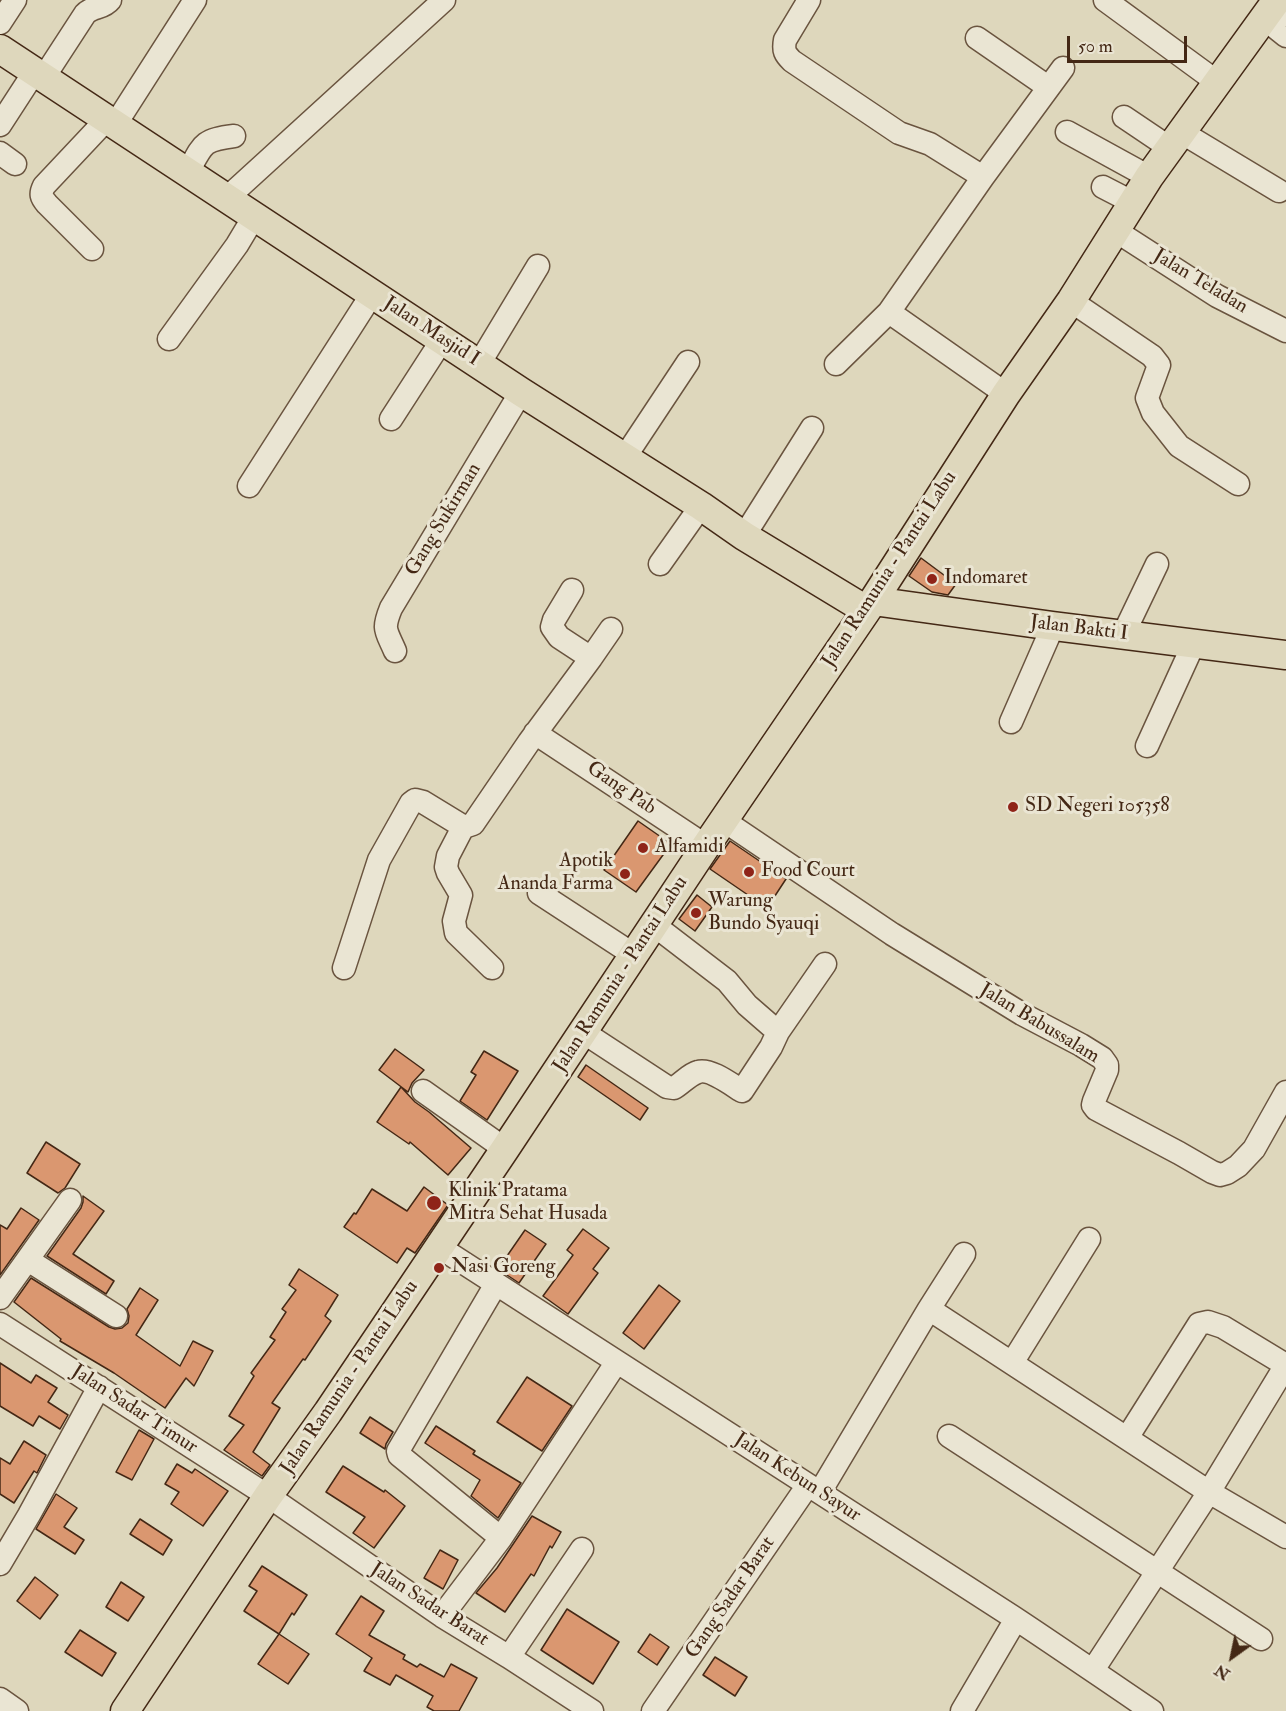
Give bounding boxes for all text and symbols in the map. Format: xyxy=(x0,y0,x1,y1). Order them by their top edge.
scale bar xyxy=(1070,24,1190,62)
text: 50 m xyxy=(1078,35,1113,58)
street label: Jalan Teladan xyxy=(1148,244,1252,320)
street label: Jalan Masjid I xyxy=(378,292,484,372)
street label: Gang Sukirman xyxy=(401,459,487,581)
street label: Jalan Ramunia - Pantai Labu xyxy=(817,467,963,673)
place label: Indomaret xyxy=(944,567,1028,591)
marker: Indomaret xyxy=(925,572,939,586)
street label: Jalan Bakti I xyxy=(1029,611,1129,647)
street label: Gang Pab xyxy=(582,757,660,821)
place label: SD Negeri 105358 xyxy=(1025,795,1170,819)
marker: SD Negeri 105358 xyxy=(1006,800,1020,814)
place label: Alfamidi xyxy=(655,836,723,860)
marker: Alfamidi xyxy=(636,841,650,855)
place label: Apotik Ananda Farma xyxy=(498,850,613,897)
place label: Food Court xyxy=(761,860,855,884)
marker: Food Court xyxy=(742,865,756,879)
marker: Apotik Ananda Farma xyxy=(618,867,632,881)
street label: Jalan Ramunia - Pantai Labu xyxy=(548,872,694,1078)
place label: Warung Bundo Syauqi xyxy=(708,890,819,937)
marker: Warung Bundo Syauqi xyxy=(689,906,703,920)
street label: Jalan Babussalam xyxy=(975,979,1103,1069)
place label: Klinik Pratama Mitra Sehat Husada xyxy=(448,1180,607,1227)
marker: Klinik Pratama Mitra Sehat Husada xyxy=(425,1194,443,1212)
place label: Nasi Goreng xyxy=(451,1256,555,1280)
marker: Nasi Goreng xyxy=(432,1261,446,1275)
street label: Jalan Ramunia - Pantai Labu xyxy=(276,1276,424,1480)
street label: Jalan Sadar Timur xyxy=(66,1360,202,1460)
street label: Jalan Kebun Sayur xyxy=(729,1428,865,1528)
street label: Gang Sadar Barat xyxy=(681,1532,781,1664)
street label: Jalan Sadar Barat xyxy=(365,1558,493,1652)
north arrow xyxy=(1202,1627,1262,1687)
text: N xyxy=(1211,1660,1234,1684)

